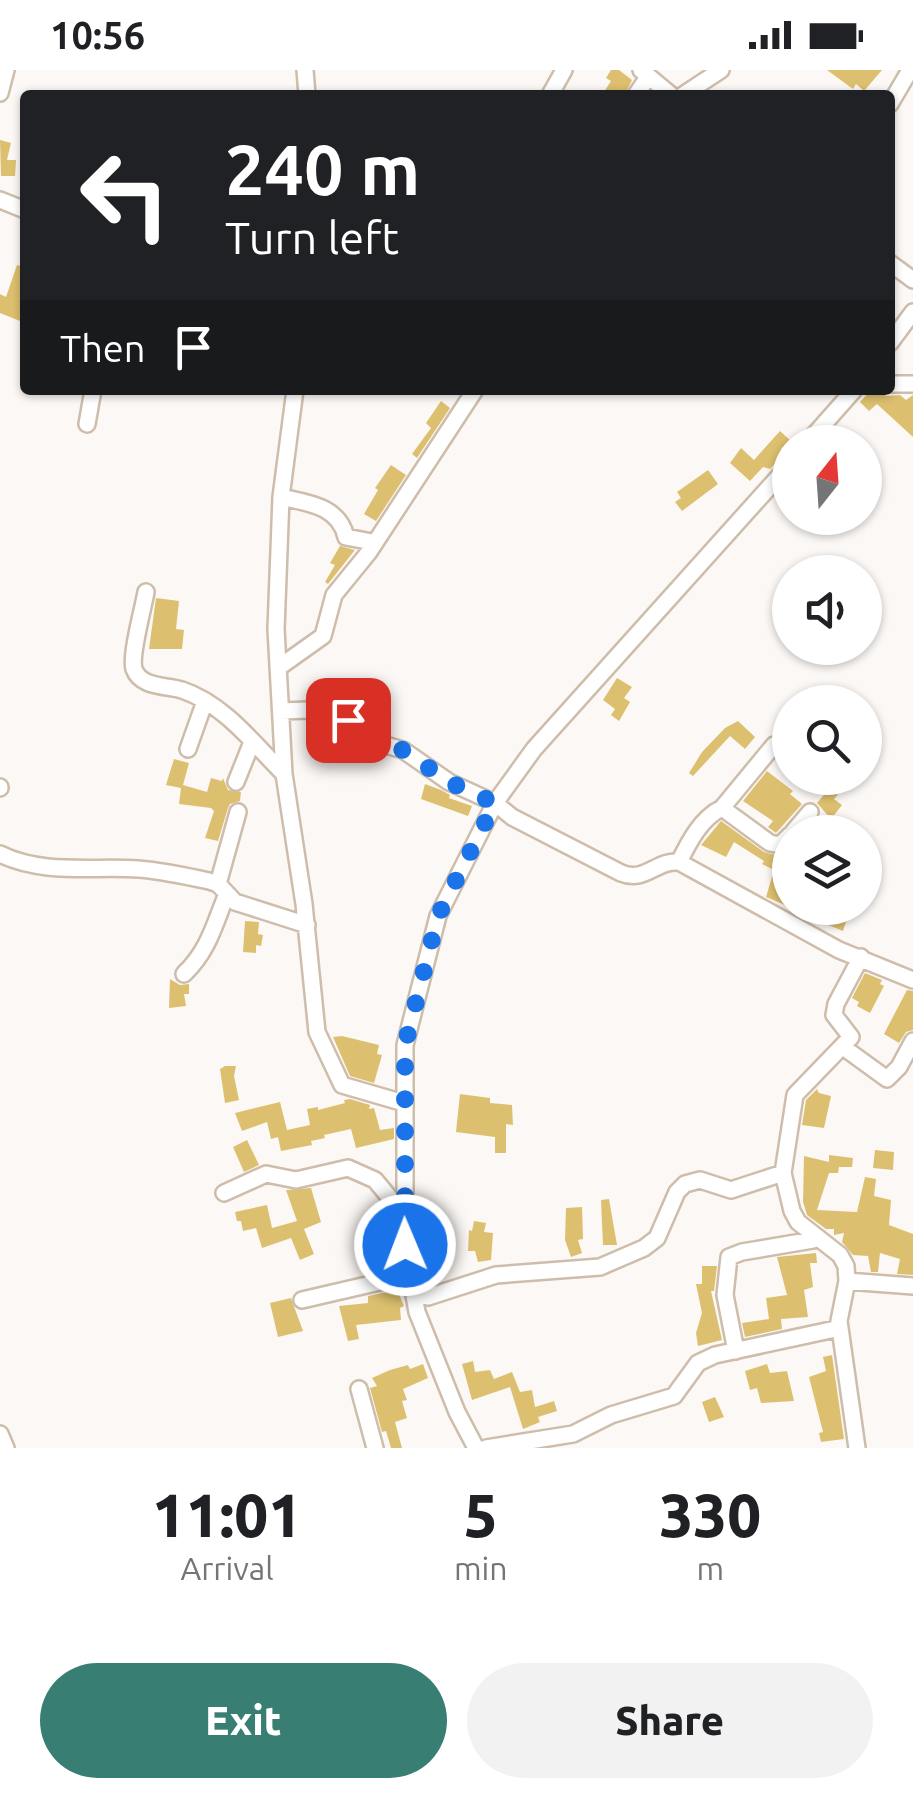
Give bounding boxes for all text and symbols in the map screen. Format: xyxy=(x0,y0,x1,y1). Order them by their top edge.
text: 10:56 xyxy=(50,14,145,56)
icon: left xyxy=(60,130,190,260)
text: 240 m xyxy=(225,130,420,208)
text: Turn left xyxy=(225,212,399,263)
icon: arrive xyxy=(166,320,221,375)
text: Then xyxy=(60,327,146,369)
north arrow xyxy=(772,425,882,535)
map controls xyxy=(772,425,882,925)
button: sound xyxy=(772,555,882,665)
pin xyxy=(306,678,391,763)
button: search xyxy=(772,685,882,795)
icon: arrive xyxy=(321,693,376,748)
button: layers xyxy=(772,815,882,925)
position arrow xyxy=(353,1193,457,1297)
text: 11:01 xyxy=(152,1481,302,1548)
text: 5 xyxy=(464,1481,498,1548)
text: 330 xyxy=(660,1481,761,1548)
text: Arrival xyxy=(180,1550,274,1586)
text: min xyxy=(454,1550,508,1586)
text: m xyxy=(696,1550,724,1586)
button: Exit xyxy=(40,1663,447,1778)
button: Share xyxy=(467,1663,873,1778)

